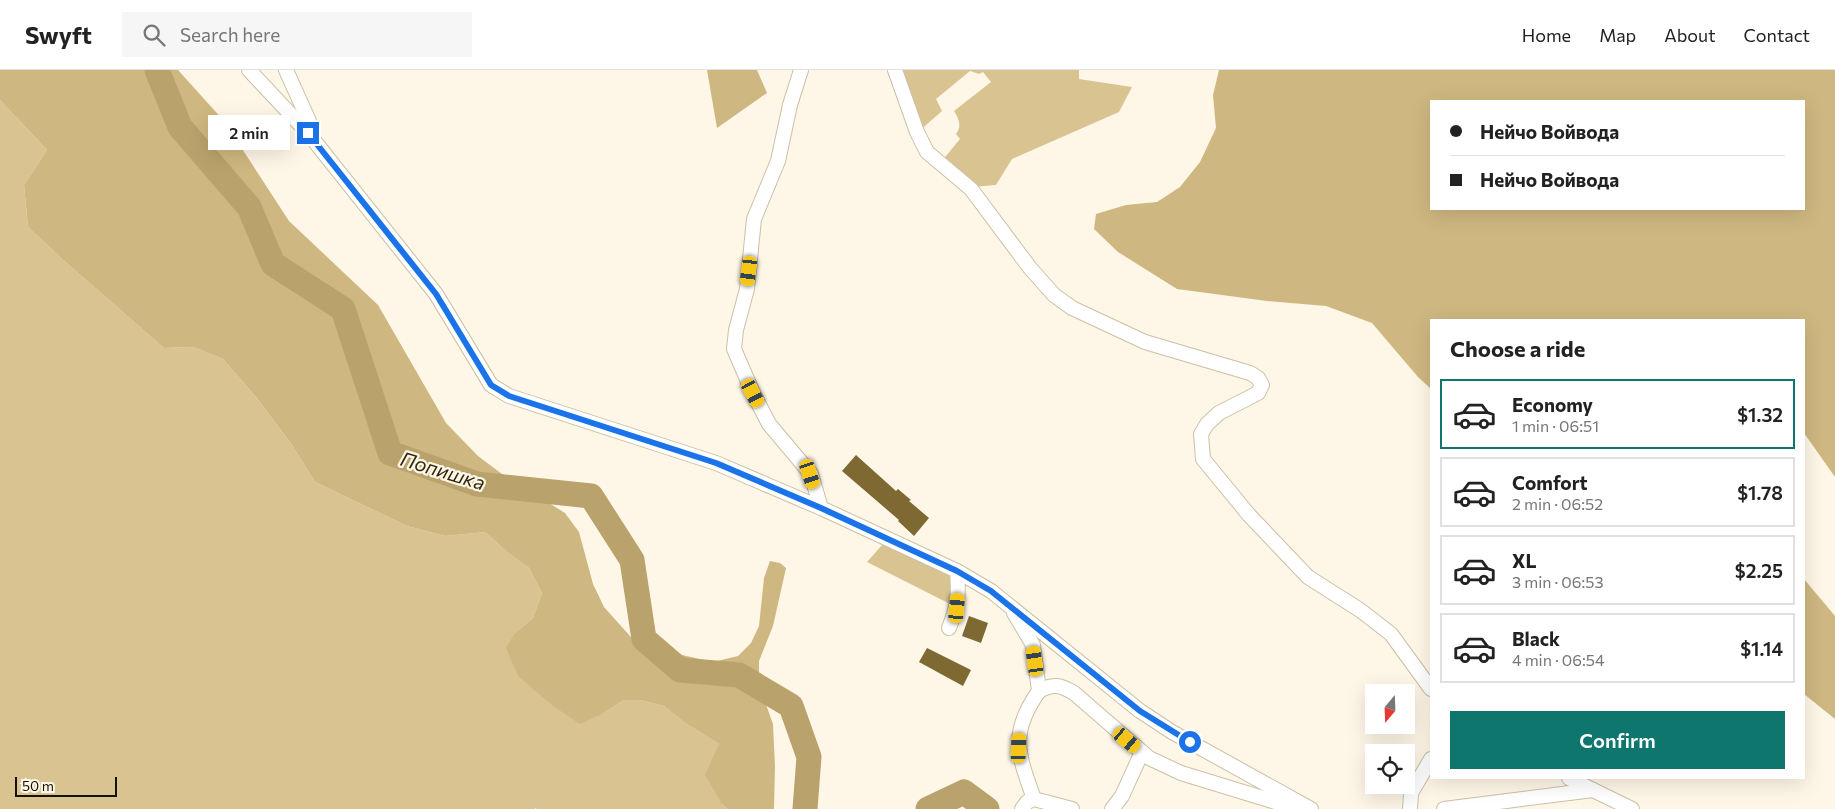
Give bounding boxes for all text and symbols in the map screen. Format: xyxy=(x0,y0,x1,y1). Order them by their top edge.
search box xyxy=(122,12,472,57)
text: Swyft xyxy=(25,20,92,49)
icon: search xyxy=(140,21,168,49)
text: Search here xyxy=(180,23,280,46)
text: Home xyxy=(1522,24,1571,46)
text: Map xyxy=(1599,24,1636,46)
text: About xyxy=(1664,24,1716,46)
text: Contact xyxy=(1744,24,1810,46)
callout: 2 min xyxy=(208,116,290,150)
text: Нейчо Войвода xyxy=(1480,120,1619,143)
route end xyxy=(297,122,319,144)
text: 2 min xyxy=(229,123,269,142)
text: Нейчо Войвода xyxy=(1480,168,1619,191)
car xyxy=(739,255,758,287)
text: Choose a ride xyxy=(1450,335,1585,362)
car xyxy=(739,376,766,410)
icon: car xyxy=(1452,392,1497,437)
text: Economy xyxy=(1512,393,1593,416)
text: $1.32 xyxy=(1737,403,1783,426)
text: 1 min · 06:51 xyxy=(1512,416,1599,435)
water label: Попишка xyxy=(398,446,488,494)
car xyxy=(798,457,821,491)
icon: car xyxy=(1452,470,1497,515)
text: Comfort xyxy=(1512,471,1588,494)
text: $1.78 xyxy=(1737,481,1783,504)
text: 2 min · 06:52 xyxy=(1512,494,1603,513)
icon: car xyxy=(1452,548,1497,593)
text: XL xyxy=(1512,549,1537,572)
text: $2.25 xyxy=(1735,559,1783,582)
text: 3 min · 06:53 xyxy=(1512,572,1604,591)
car xyxy=(948,592,965,624)
icon: car xyxy=(1452,626,1497,671)
text: Black xyxy=(1512,627,1560,650)
text: $1.14 xyxy=(1740,637,1783,660)
car xyxy=(1025,645,1044,677)
text: 4 min · 06:54 xyxy=(1512,650,1605,669)
north arrow xyxy=(1365,684,1415,734)
map controls xyxy=(1365,684,1415,794)
button: Confirm xyxy=(1450,711,1785,769)
car xyxy=(1110,725,1143,755)
route start xyxy=(1179,731,1201,753)
car xyxy=(1010,733,1027,763)
button: locate xyxy=(1365,744,1415,794)
scale bar xyxy=(15,774,118,797)
text: 50 m xyxy=(22,777,54,794)

